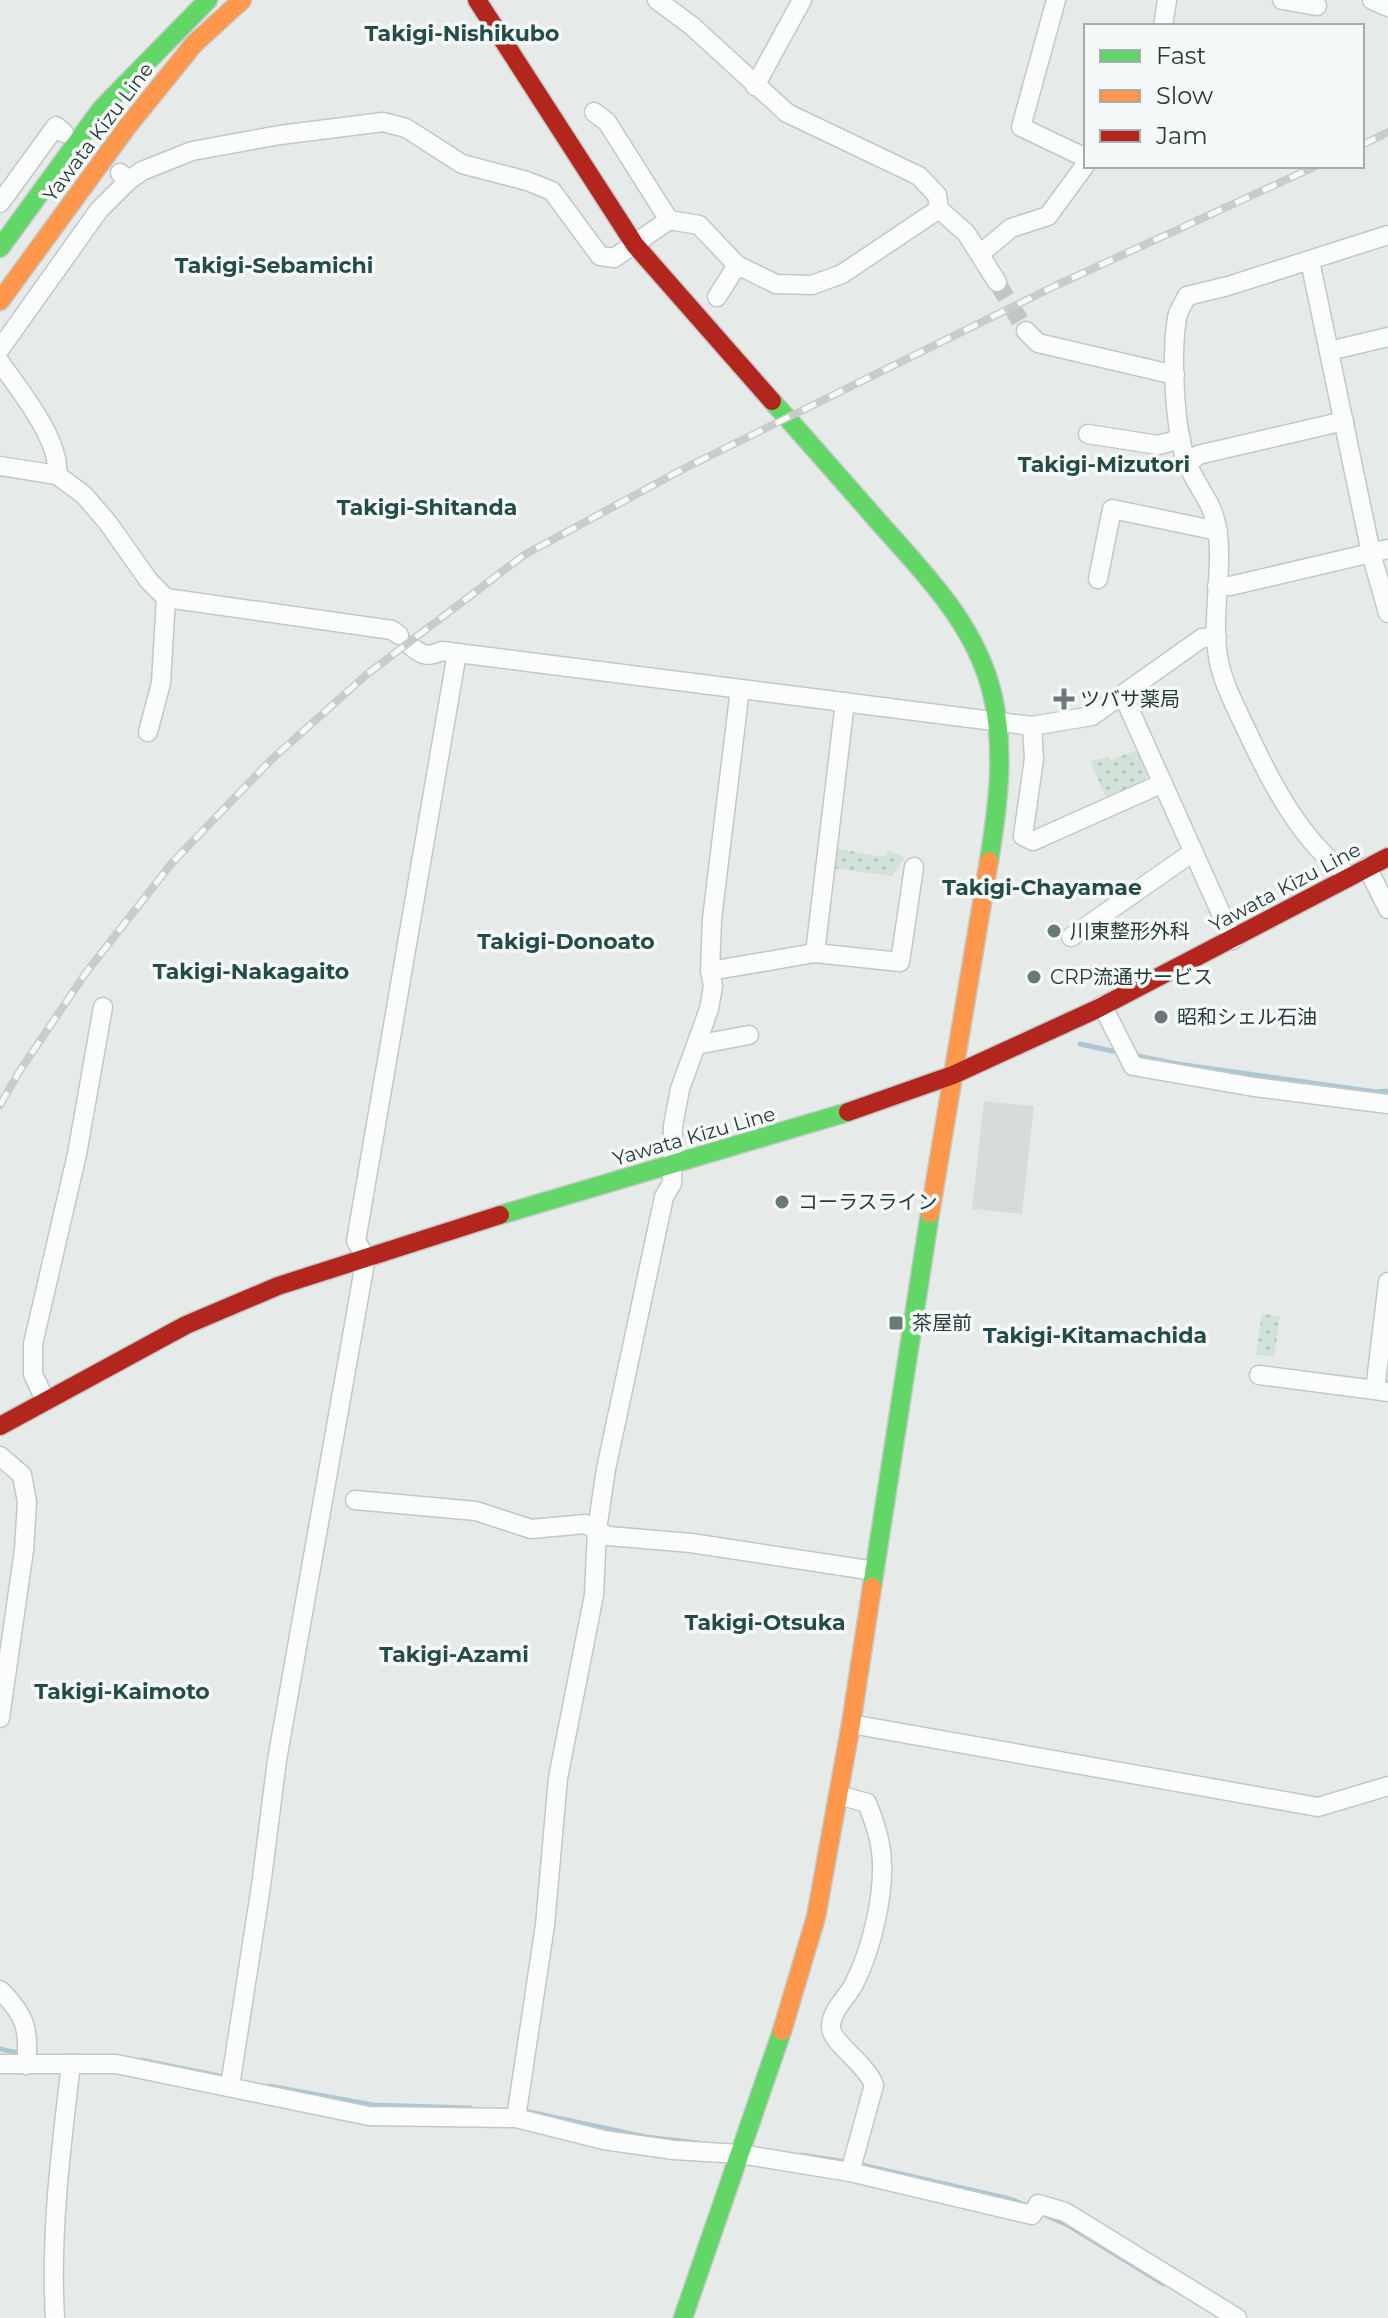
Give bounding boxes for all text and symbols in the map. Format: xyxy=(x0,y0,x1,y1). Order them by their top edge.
district label: Takigi-Nishikubo xyxy=(365,20,559,47)
legend xyxy=(1084,24,1364,168)
text: Fast xyxy=(1156,41,1207,70)
street label: Yawata Kizu Line xyxy=(38,58,158,206)
text: Slow xyxy=(1156,81,1213,110)
text: Jam xyxy=(1155,121,1208,150)
district label: Takigi-Sebamichi xyxy=(175,252,373,279)
district label: Takigi-Mizutori xyxy=(1018,451,1190,478)
district label: Takigi-Shitanda xyxy=(337,494,517,521)
place label: ツバサ薬局 xyxy=(1080,687,1180,711)
marker: ツバサ薬局 xyxy=(1055,690,1073,708)
street label: Yawata Kizu Line xyxy=(1205,837,1365,937)
district label: Takigi-Chayamae xyxy=(942,874,1142,901)
place label: 川東整形外科 xyxy=(1070,919,1190,943)
marker: 川東整形外科 xyxy=(1045,922,1063,940)
district label: Takigi-Donoato xyxy=(477,928,655,955)
district label: Takigi-Nakagaito xyxy=(153,958,349,985)
place label: CRP流通サービス xyxy=(1050,965,1213,989)
marker: CRP流通サービス xyxy=(1025,968,1043,986)
place label: 昭和シェル石油 xyxy=(1177,1005,1317,1029)
marker: 昭和シェル石油 xyxy=(1152,1008,1170,1026)
street label: Yawata Kizu Line xyxy=(610,1101,778,1171)
place label: コーラスライン xyxy=(798,1190,938,1214)
marker: コーラスライン xyxy=(773,1193,791,1211)
place label: 茶屋前 xyxy=(912,1311,972,1335)
marker: 茶屋前 xyxy=(887,1314,905,1332)
district label: Takigi-Kitamachida xyxy=(983,1322,1207,1349)
district label: Takigi-Otsuka xyxy=(684,1609,846,1636)
district label: Takigi-Azami xyxy=(379,1641,529,1668)
district label: Takigi-Kaimoto xyxy=(34,1678,210,1705)

